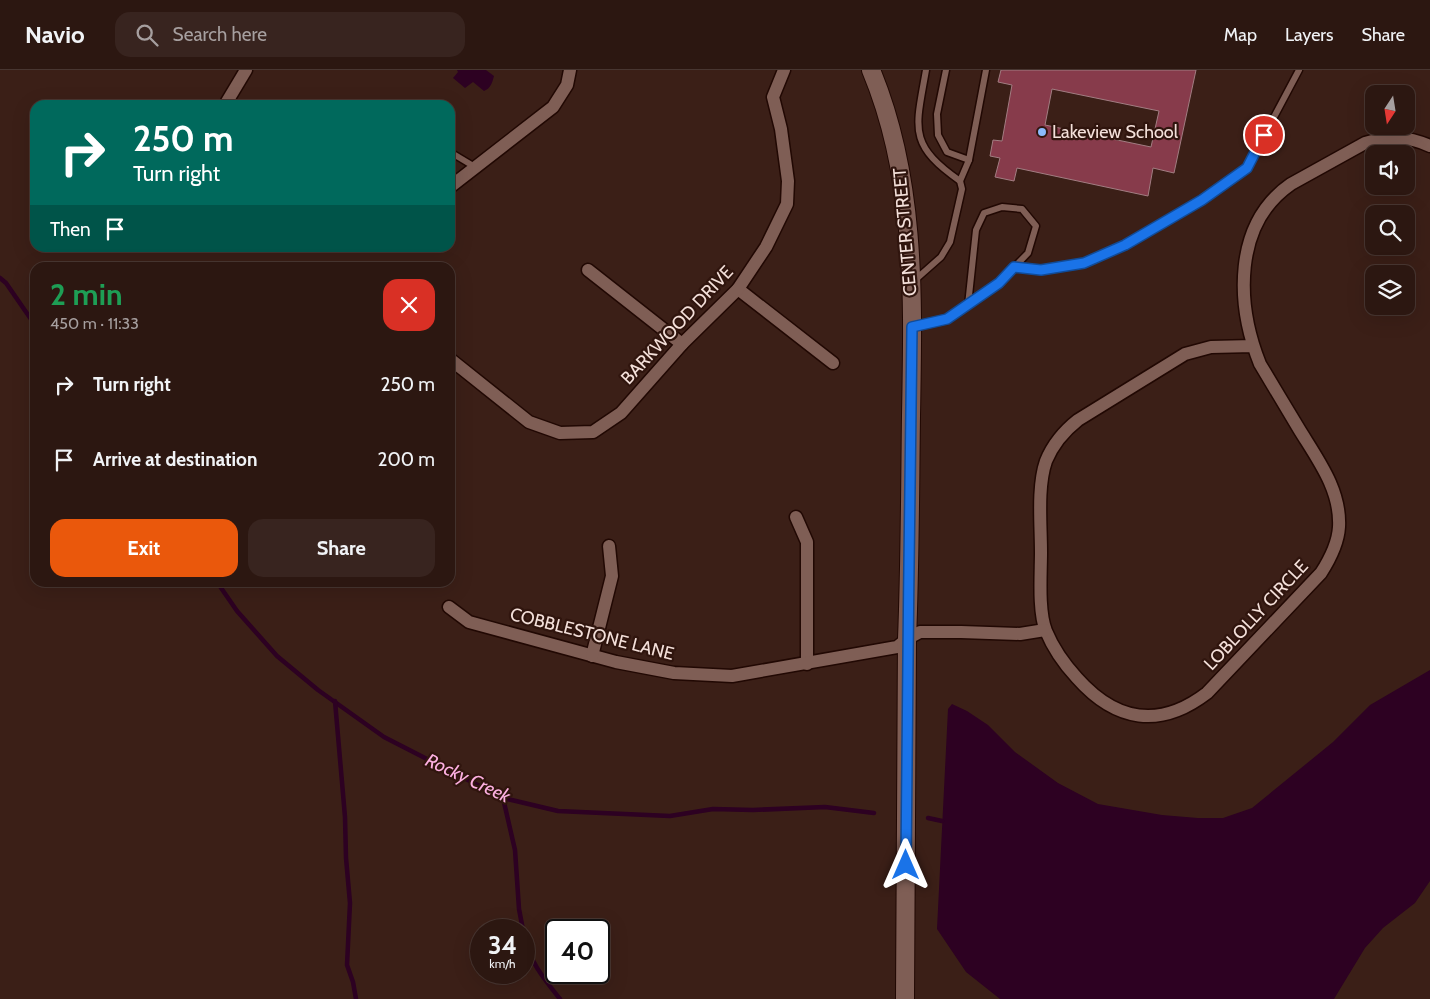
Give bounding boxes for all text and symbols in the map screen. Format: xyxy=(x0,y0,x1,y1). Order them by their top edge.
search box xyxy=(115,12,465,57)
text: Navio xyxy=(25,20,85,49)
icon: search xyxy=(133,21,161,49)
text: Search here xyxy=(173,23,267,46)
text: Map xyxy=(1224,24,1257,46)
text: Layers xyxy=(1285,24,1334,46)
text: Share xyxy=(1362,24,1405,46)
north arrow xyxy=(1365,85,1415,135)
map controls xyxy=(1365,85,1415,315)
pin xyxy=(1243,114,1285,156)
text: 250 m xyxy=(133,117,233,160)
icon: right xyxy=(50,120,115,185)
place label: Lakeview School xyxy=(1052,121,1179,143)
icon: arrive xyxy=(1250,121,1278,149)
marker: Lakeview School xyxy=(1036,126,1048,138)
button: sound xyxy=(1365,145,1415,195)
text: Turn right xyxy=(133,160,220,187)
street label: CENTER STREET xyxy=(888,167,922,297)
button: search xyxy=(1365,205,1415,255)
icon: arrive xyxy=(101,215,129,243)
text: Then xyxy=(50,218,91,241)
street label: BARKWOOD DRIVE xyxy=(616,261,738,389)
button: layers xyxy=(1365,265,1415,315)
text: 2 min xyxy=(50,276,122,313)
button: close xyxy=(383,279,435,331)
text: 450 m · 11:33 xyxy=(50,314,139,333)
icon: right xyxy=(50,371,78,399)
text: Turn right xyxy=(93,373,171,396)
text: 250 m xyxy=(381,373,435,396)
icon: arrive xyxy=(50,446,78,474)
text: Arrive at destination xyxy=(93,448,257,471)
text: 200 m xyxy=(378,448,435,471)
button: Exit xyxy=(50,519,238,577)
button: Share xyxy=(248,519,435,577)
street label: LOBLOLLY CIRCLE xyxy=(1199,555,1313,675)
street label: COBBLESTONE LANE xyxy=(508,603,676,665)
water label: Rocky Creek xyxy=(422,748,515,808)
position arrow xyxy=(879,838,931,890)
speed limit sign: 40 xyxy=(545,919,610,984)
text: 34 xyxy=(488,930,517,960)
text: km/h xyxy=(489,956,516,971)

